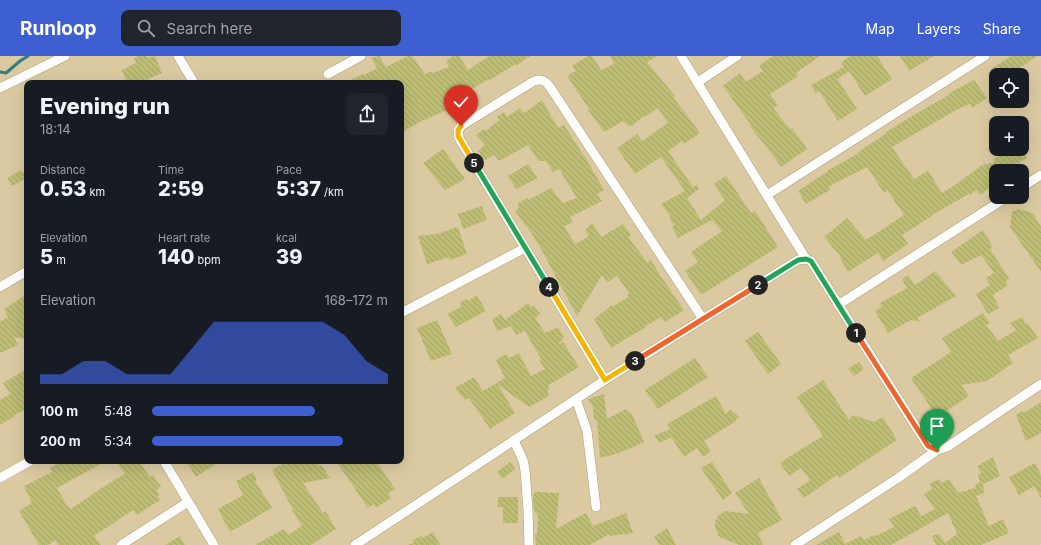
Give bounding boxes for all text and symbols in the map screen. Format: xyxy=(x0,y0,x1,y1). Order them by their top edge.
search box xyxy=(121,10,401,46)
text: Runloop xyxy=(20,17,97,40)
icon: search xyxy=(135,17,157,39)
text: Search here xyxy=(167,19,252,38)
text: Map xyxy=(866,20,895,37)
text: Layers xyxy=(917,20,961,37)
text: Share xyxy=(983,20,1021,37)
map controls xyxy=(989,68,1029,204)
button: locate xyxy=(989,68,1029,108)
pin xyxy=(444,85,478,126)
icon: check xyxy=(450,91,472,113)
text: Evening run xyxy=(40,93,170,119)
button: share xyxy=(346,93,388,135)
button: + xyxy=(989,116,1029,156)
text: 18:14 xyxy=(40,121,71,137)
pin: 5 xyxy=(464,153,484,173)
text: 5 xyxy=(470,156,478,170)
text: Distance xyxy=(40,163,85,177)
text: Time xyxy=(158,163,184,177)
text: Pace xyxy=(276,163,302,177)
button: − xyxy=(989,164,1029,204)
text: 0.53 xyxy=(40,177,86,201)
text: 2:59 xyxy=(158,177,204,201)
text: 5:37 xyxy=(276,177,321,201)
text: km xyxy=(86,185,105,199)
text: /km xyxy=(321,185,344,199)
text: Elevation xyxy=(40,231,87,245)
text: Heart rate xyxy=(158,231,210,245)
text: kcal xyxy=(276,231,297,245)
text: 5 xyxy=(40,245,53,269)
text: 140 xyxy=(158,245,194,269)
text: 39 xyxy=(276,245,302,269)
text: m xyxy=(53,253,66,267)
text: bpm xyxy=(194,253,221,267)
pin: 2 xyxy=(748,275,768,295)
pin: 4 xyxy=(539,277,559,297)
text: 2 xyxy=(755,278,761,292)
text: 4 xyxy=(545,280,553,294)
text: Elevation xyxy=(40,292,96,308)
text: 168–172 m xyxy=(324,292,388,308)
pin: 1 xyxy=(846,323,866,343)
text: 1 xyxy=(854,326,858,340)
pin: 3 xyxy=(625,351,645,371)
text: 3 xyxy=(631,354,639,368)
text: 100 m xyxy=(40,403,78,419)
text: 5:48 xyxy=(104,403,132,419)
pin xyxy=(920,409,954,450)
icon: arrive xyxy=(926,415,948,437)
text: 200 m xyxy=(40,433,81,449)
text: 5:34 xyxy=(104,433,132,449)

